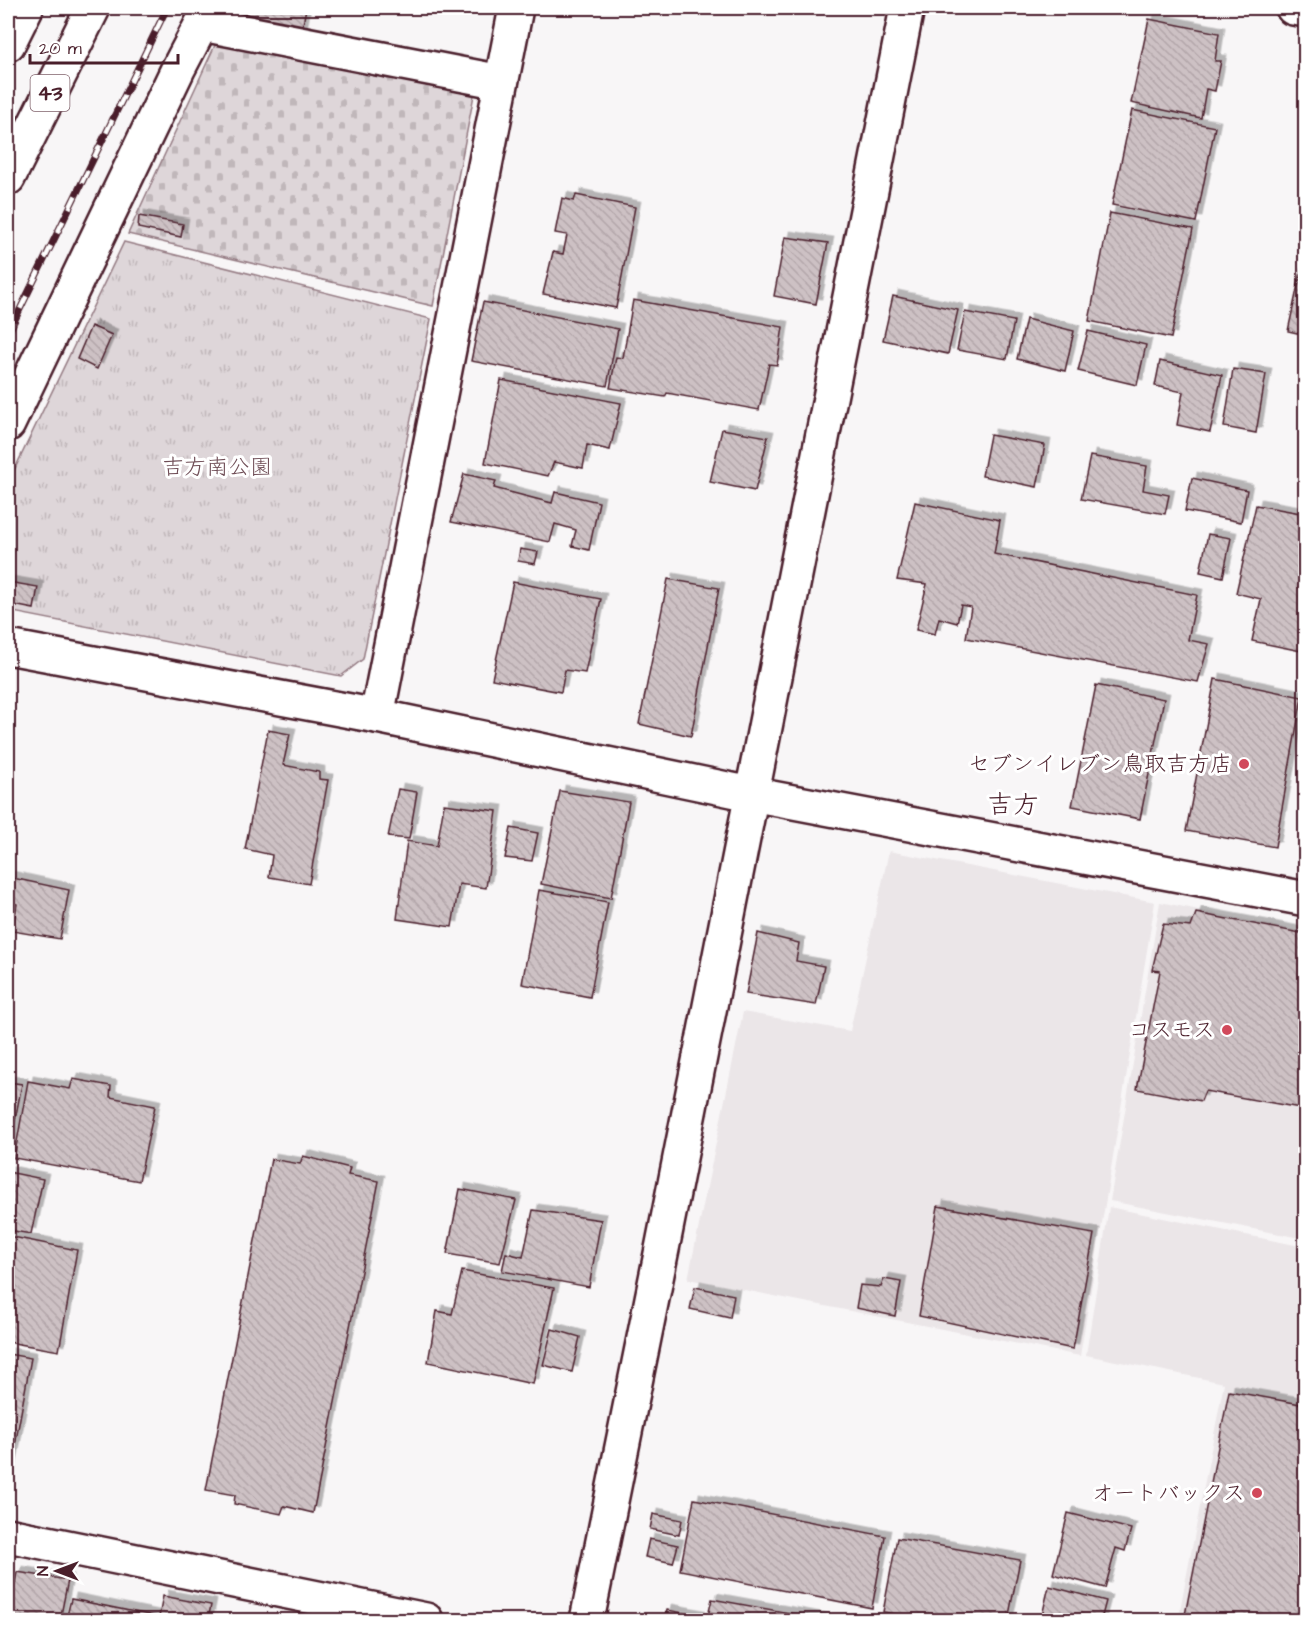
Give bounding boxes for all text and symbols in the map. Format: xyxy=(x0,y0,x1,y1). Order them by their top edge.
scale bar xyxy=(30,27,178,65)
text: 20 m xyxy=(39,36,82,61)
road number: 43 xyxy=(31,75,70,111)
park label: 吉方南公園 xyxy=(162,452,272,483)
place label: セブンイレブン鳥取吉方店 xyxy=(968,749,1232,780)
marker: セブンイレブン鳥取吉方店 xyxy=(1237,757,1251,771)
district label: 吉方 xyxy=(987,787,1039,823)
place label: コスモス xyxy=(1128,1015,1215,1046)
marker: コスモス xyxy=(1220,1023,1234,1037)
place label: オートバックス xyxy=(1091,1478,1245,1509)
marker: オートバックス xyxy=(1250,1486,1264,1500)
north arrow xyxy=(27,1541,87,1601)
text: N xyxy=(32,1566,54,1576)

